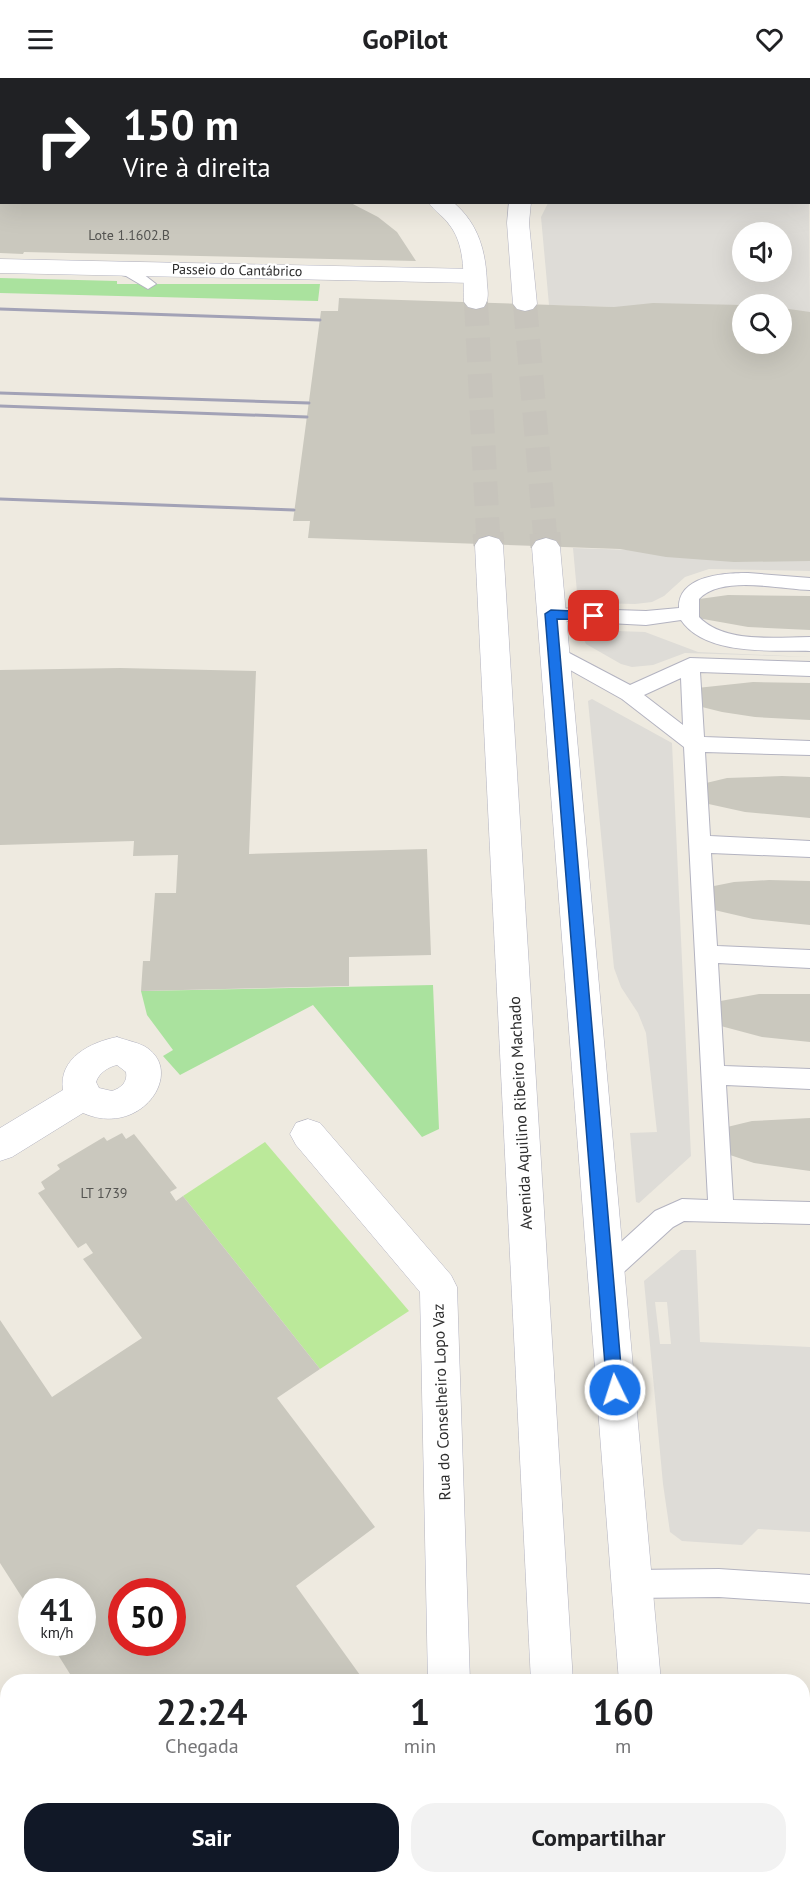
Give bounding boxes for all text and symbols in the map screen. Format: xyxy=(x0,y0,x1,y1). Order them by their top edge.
text: GoPilot xyxy=(362,22,448,56)
icon: menu xyxy=(24,23,57,56)
icon: heart xyxy=(753,23,786,56)
text: 150 m xyxy=(123,97,239,152)
icon: right xyxy=(24,102,102,180)
text: Vire à direita xyxy=(123,150,271,184)
map controls xyxy=(732,222,792,354)
button: sound xyxy=(732,222,792,282)
house number: Lote 1.1602.B xyxy=(88,226,170,244)
street label: Passeio do Cantábrico xyxy=(172,260,302,280)
button: search xyxy=(732,294,792,354)
pin xyxy=(568,590,619,641)
icon: arrive xyxy=(577,599,610,632)
street label: Avenida Aquilino Ribeiro Machado xyxy=(504,996,536,1230)
house number: LT 1739 xyxy=(81,1184,128,1202)
street label: Rua do Conselheiro Lopo Vaz xyxy=(428,1303,454,1501)
position arrow xyxy=(583,1358,647,1422)
speed limit sign: 50 xyxy=(108,1578,186,1656)
text: 41 xyxy=(40,1590,74,1629)
text: km/h xyxy=(41,1623,73,1642)
text: 22:24 xyxy=(156,1688,248,1735)
text: 1 xyxy=(410,1688,430,1735)
text: 160 xyxy=(593,1688,654,1735)
text: Chegada xyxy=(165,1733,239,1759)
text: min xyxy=(404,1733,436,1759)
text: m xyxy=(615,1733,631,1759)
button: Sair xyxy=(24,1803,399,1872)
button: Compartilhar xyxy=(411,1803,786,1872)

